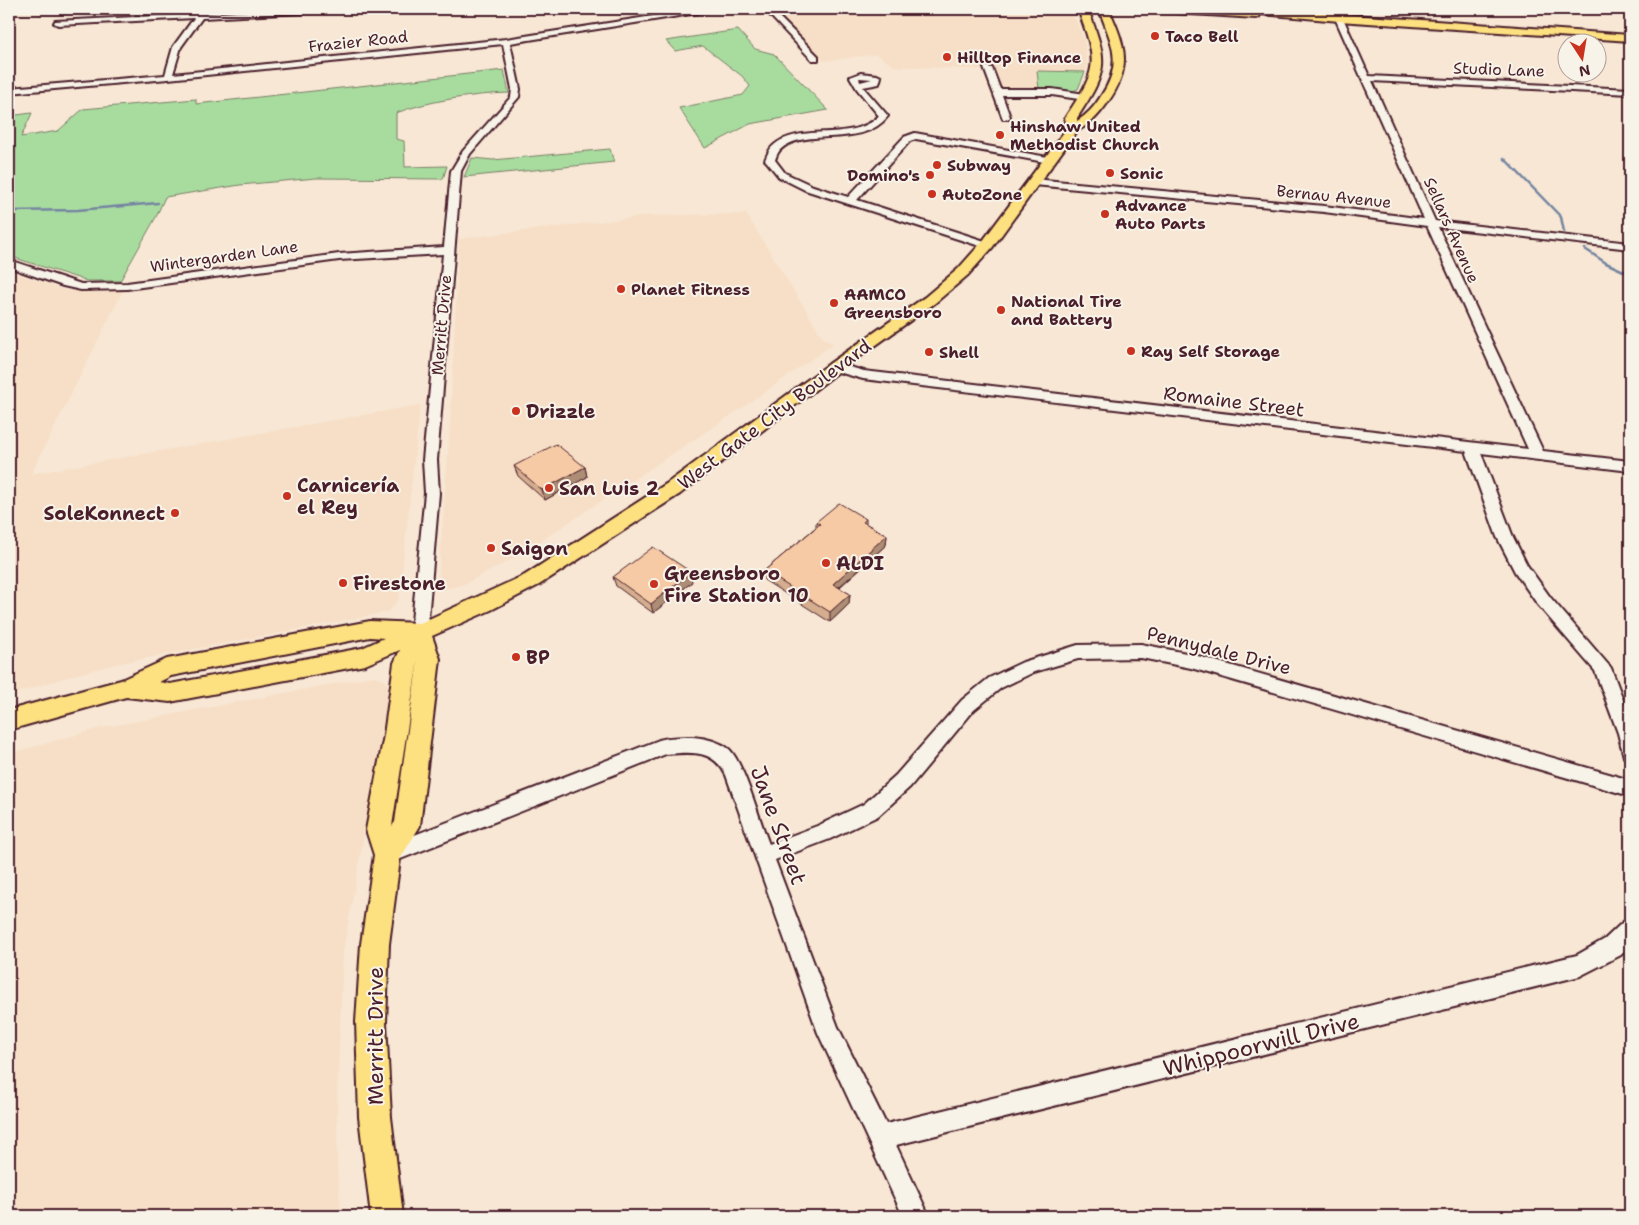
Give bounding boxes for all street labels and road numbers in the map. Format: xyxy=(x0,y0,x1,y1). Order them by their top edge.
street label: Frazier Road xyxy=(307,26,409,57)
street label: Studio Lane xyxy=(1453,57,1545,82)
street label: Sellars Avenue xyxy=(1419,174,1484,286)
street label: Bernau Avenue xyxy=(1275,180,1393,213)
street label: Wintergarden Lane xyxy=(149,236,299,277)
street label: Merritt Drive xyxy=(427,274,456,376)
street label: West Gate City Boulevard xyxy=(672,333,876,495)
street label: Romaine Street xyxy=(1162,380,1306,423)
street label: Pennydale Drive xyxy=(1144,620,1294,681)
street label: Jane Street xyxy=(744,762,813,889)
street label: Merritt Drive xyxy=(361,967,390,1105)
street label: Whippoorwill Drive xyxy=(1160,1006,1362,1083)

